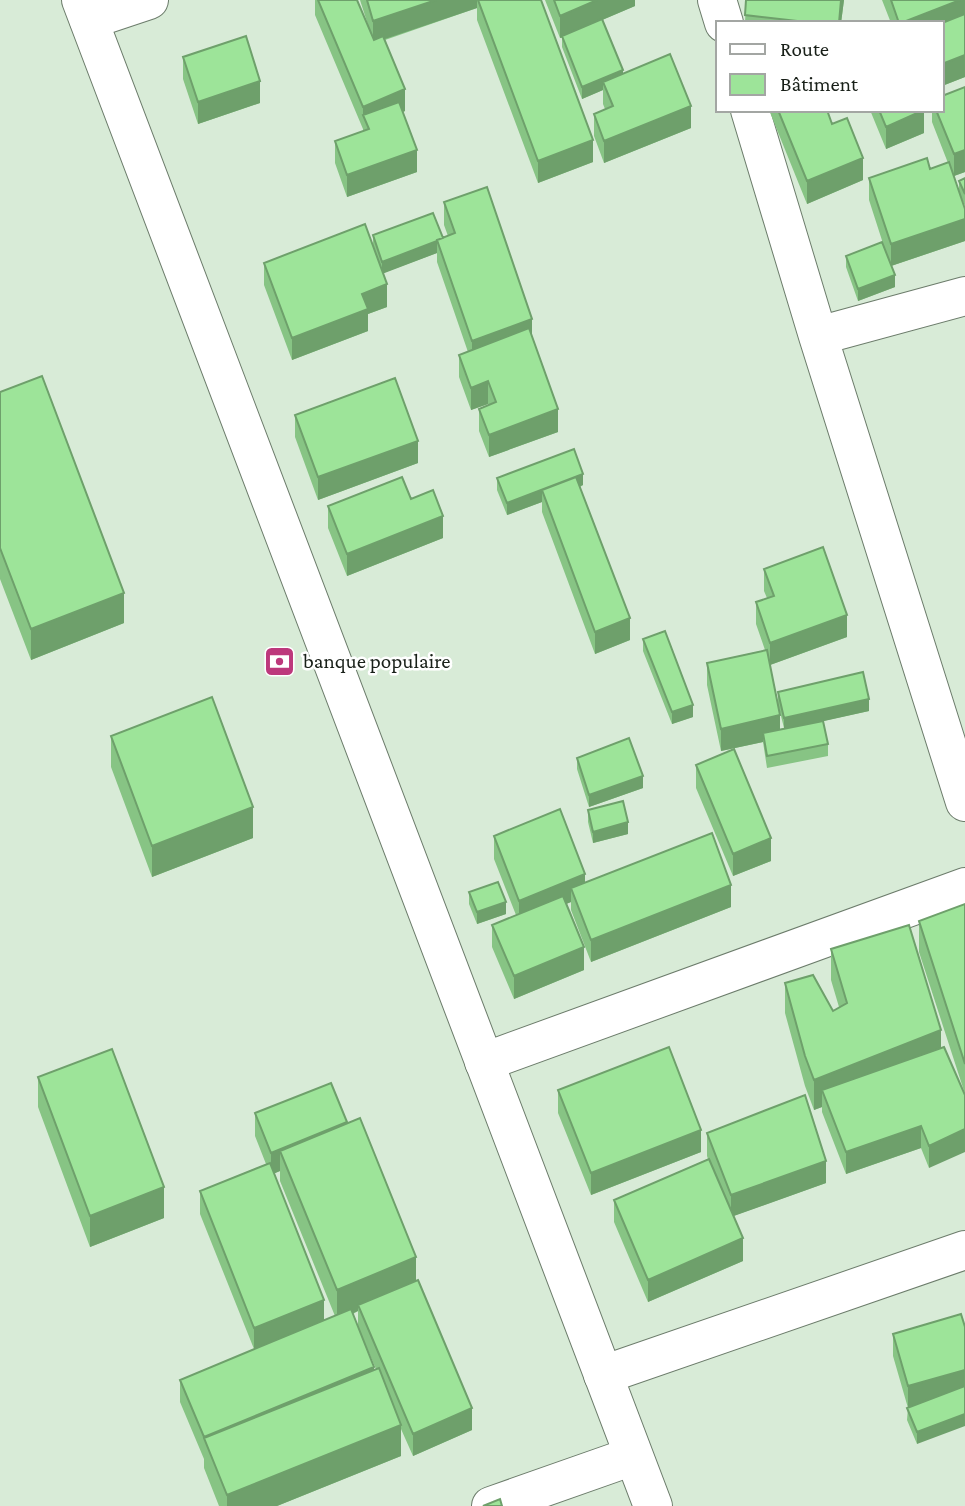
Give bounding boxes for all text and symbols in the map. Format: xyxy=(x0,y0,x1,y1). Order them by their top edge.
legend xyxy=(716,21,944,112)
text: Route xyxy=(780,37,829,61)
text: Bâtiment xyxy=(780,72,859,96)
bank icon: banque populaire xyxy=(263,644,297,678)
place label: banque populaire xyxy=(303,649,450,673)

